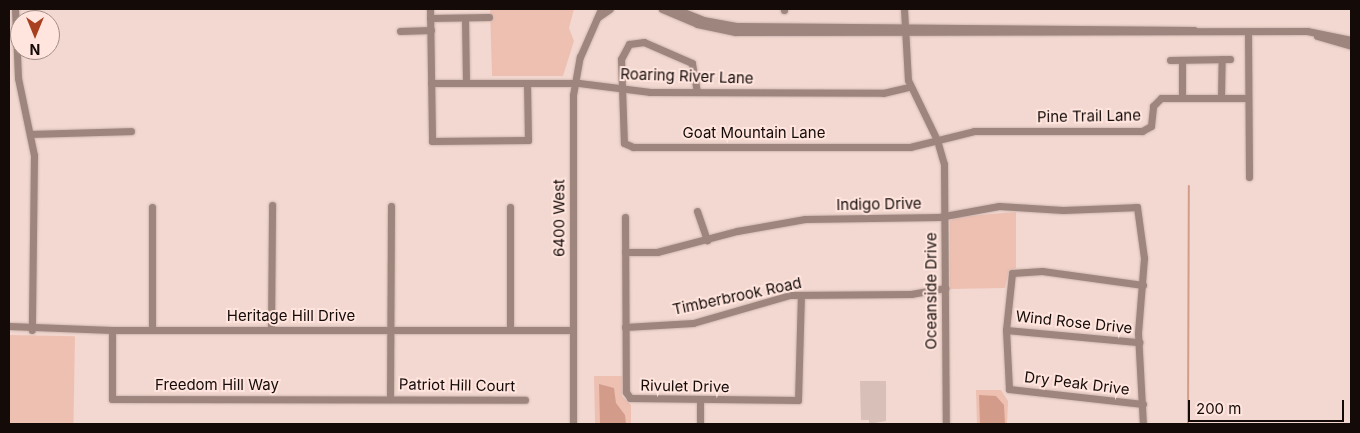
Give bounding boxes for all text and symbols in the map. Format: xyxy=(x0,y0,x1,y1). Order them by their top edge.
north arrow xyxy=(10,10,60,60)
text: N xyxy=(30,41,40,58)
street label: Roaring River Lane xyxy=(620,65,754,87)
street label: Pine Trail Lane xyxy=(1037,106,1141,126)
street label: Goat Mountain Lane xyxy=(683,124,825,142)
street label: 6400 West xyxy=(550,179,568,257)
street label: Indigo Drive xyxy=(836,194,922,214)
street label: Oceanside Drive xyxy=(922,232,940,350)
street label: Timberbrook Road xyxy=(671,274,803,318)
street label: Heritage Hill Drive xyxy=(227,307,355,325)
street label: Wind Rose Drive xyxy=(1015,307,1133,337)
street label: Dry Peak Drive xyxy=(1023,368,1131,398)
street label: Patriot Hill Court xyxy=(399,375,515,395)
street label: Freedom Hill Way xyxy=(155,376,279,394)
street label: Rivulet Drive xyxy=(640,376,730,396)
scale bar xyxy=(1190,390,1346,422)
text: 200 m xyxy=(1196,399,1241,418)

